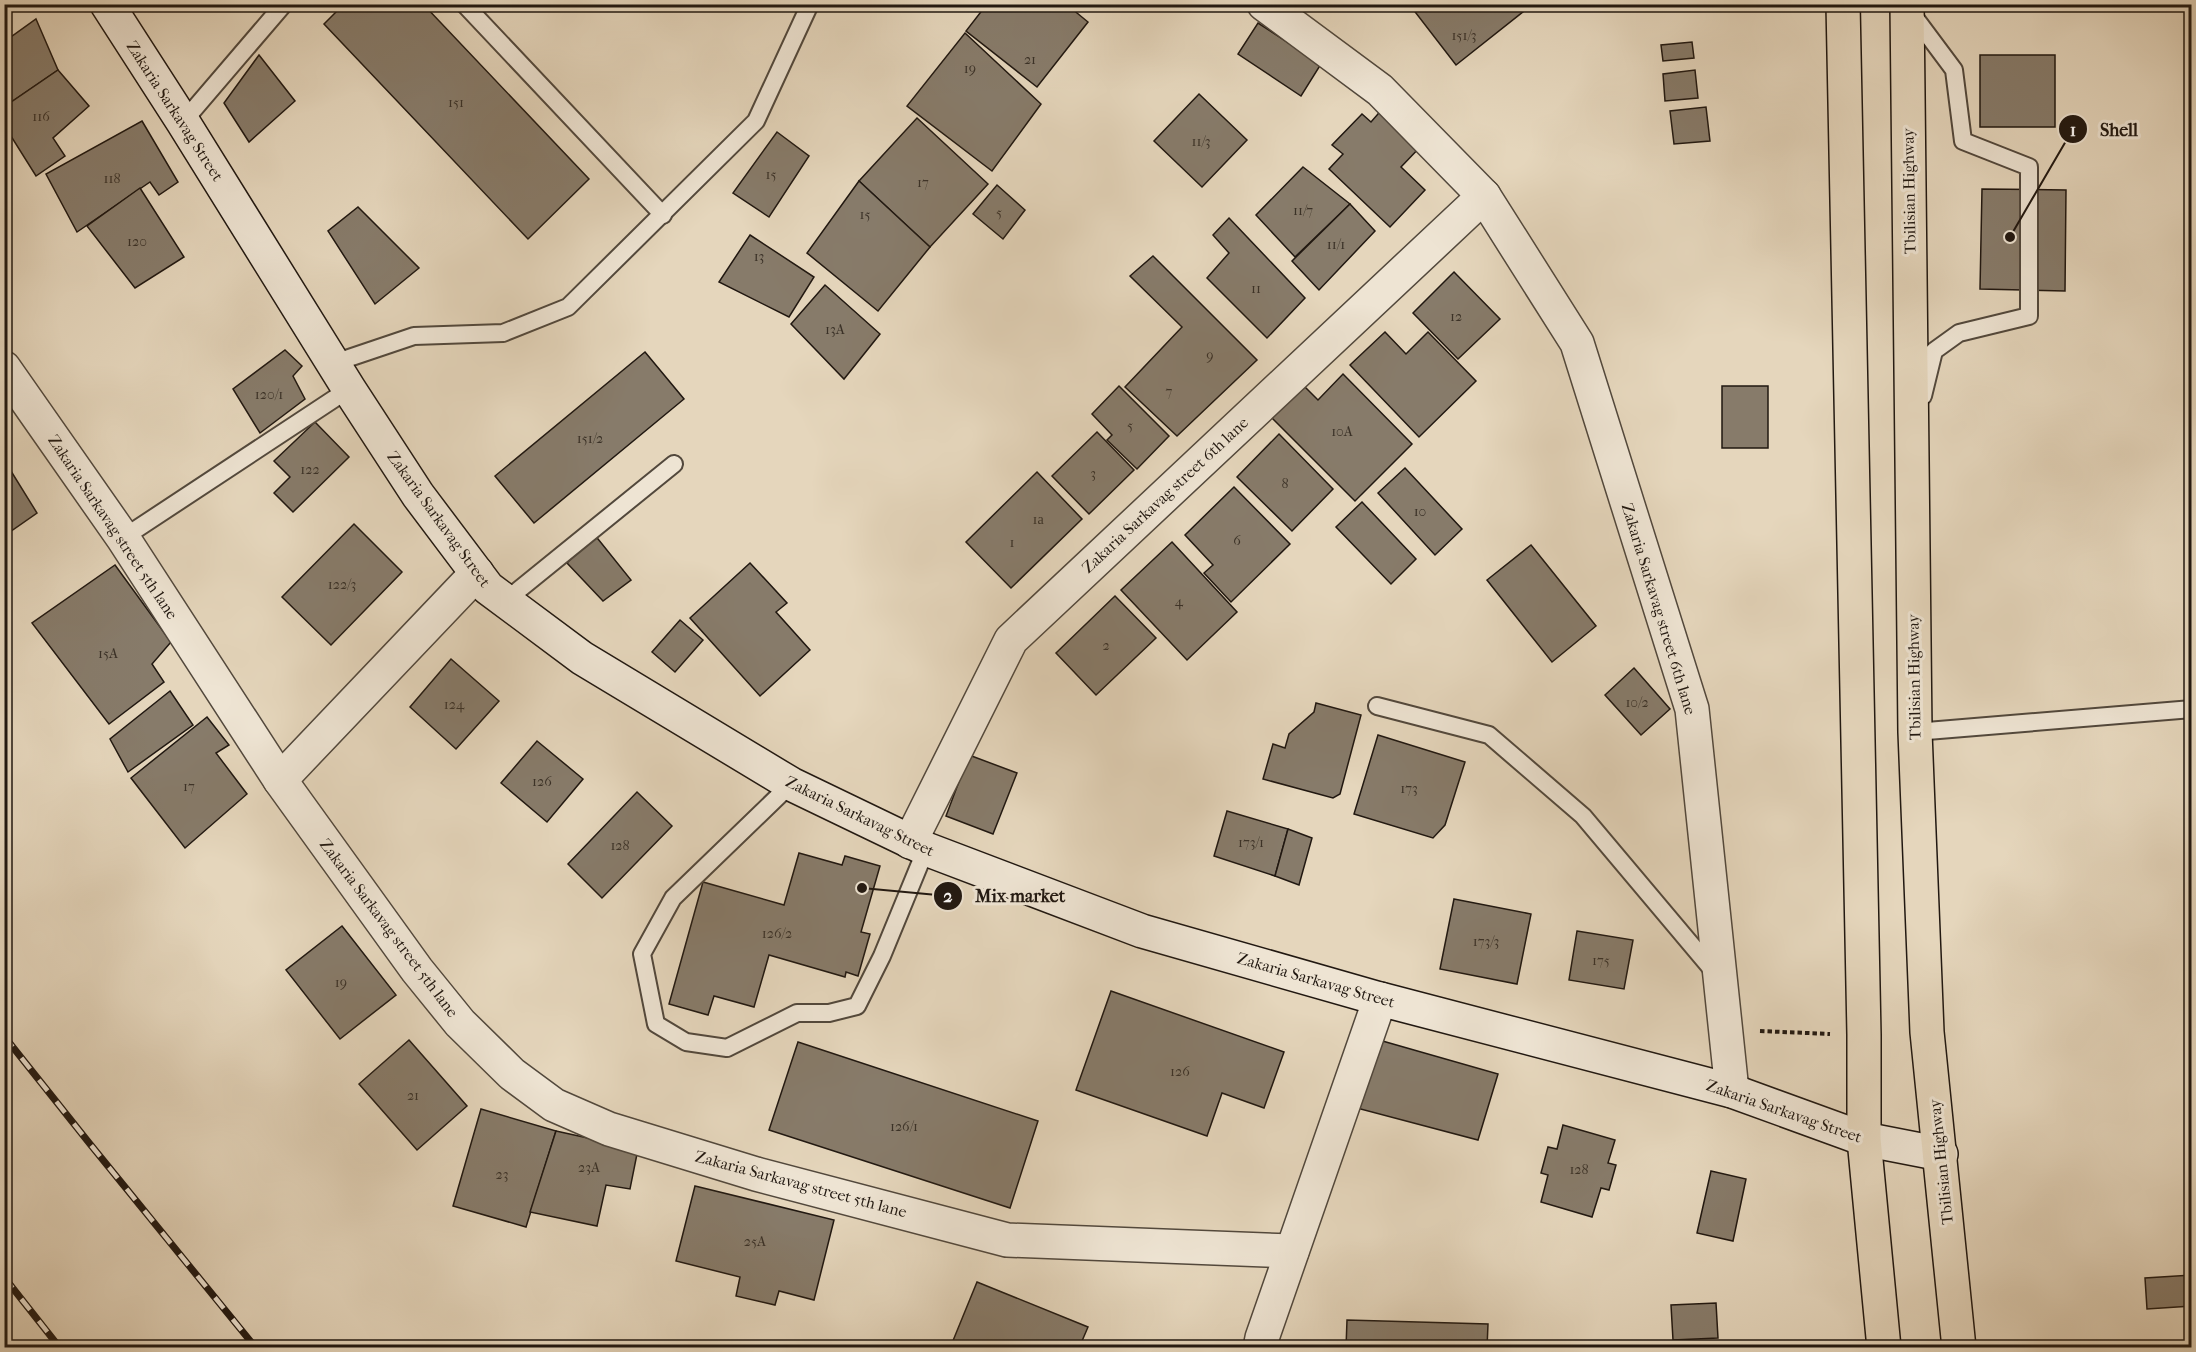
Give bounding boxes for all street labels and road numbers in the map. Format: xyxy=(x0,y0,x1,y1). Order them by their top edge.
street label: Zakaria Sarkavag Street xyxy=(123,37,228,185)
street label: Tbilisian Highway xyxy=(1898,127,1920,254)
street label: Zakaria Sarkavag street 6th lane xyxy=(1078,413,1252,577)
street label: Zakaria Sarkavag street 5th lane xyxy=(44,431,182,623)
street label: Zakaria Sarkavag Street xyxy=(383,447,495,591)
street label: Zakaria Sarkavag street 6th lane xyxy=(1618,501,1700,717)
street label: Tbilisian Highway xyxy=(1903,613,1925,740)
street label: Zakaria Sarkavag Street xyxy=(782,772,938,860)
street label: Zakaria Sarkavag street 5th lane xyxy=(316,835,462,1021)
street label: Zakaria Sarkavag Street xyxy=(1235,948,1397,1012)
street label: Zakaria Sarkavag Street xyxy=(1704,1075,1865,1147)
street label: Tbilisian Highway xyxy=(1925,1098,1957,1226)
street label: Zakaria Sarkavag street 5th lane xyxy=(693,1147,909,1221)

